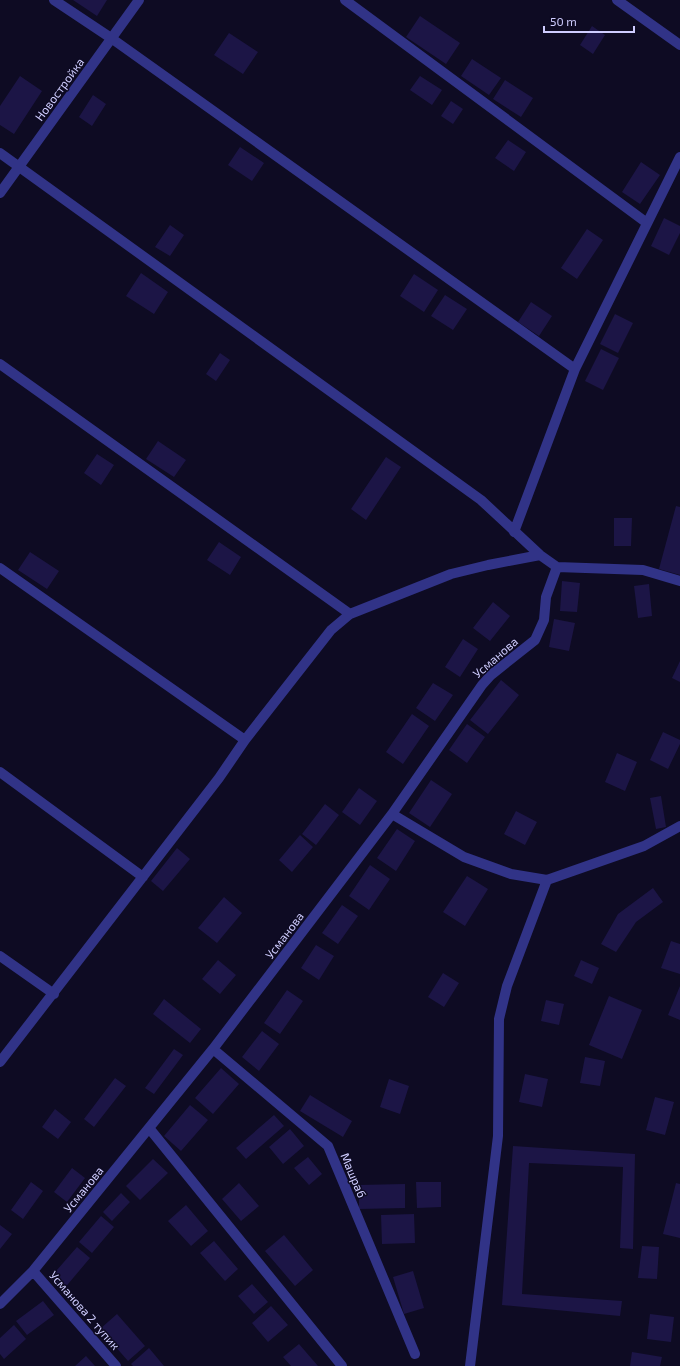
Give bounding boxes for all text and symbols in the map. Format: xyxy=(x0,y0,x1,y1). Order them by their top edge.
scale bar xyxy=(544,8,634,34)
text: 50 m xyxy=(550,14,577,28)
street label: Новостройка xyxy=(32,55,86,123)
street label: Усманова xyxy=(470,634,520,680)
street label: Усманова xyxy=(262,909,306,961)
street label: Машраб xyxy=(338,1150,370,1200)
street label: Усманова xyxy=(60,1163,106,1215)
street label: Усманова 2 тупик xyxy=(46,1268,123,1353)

